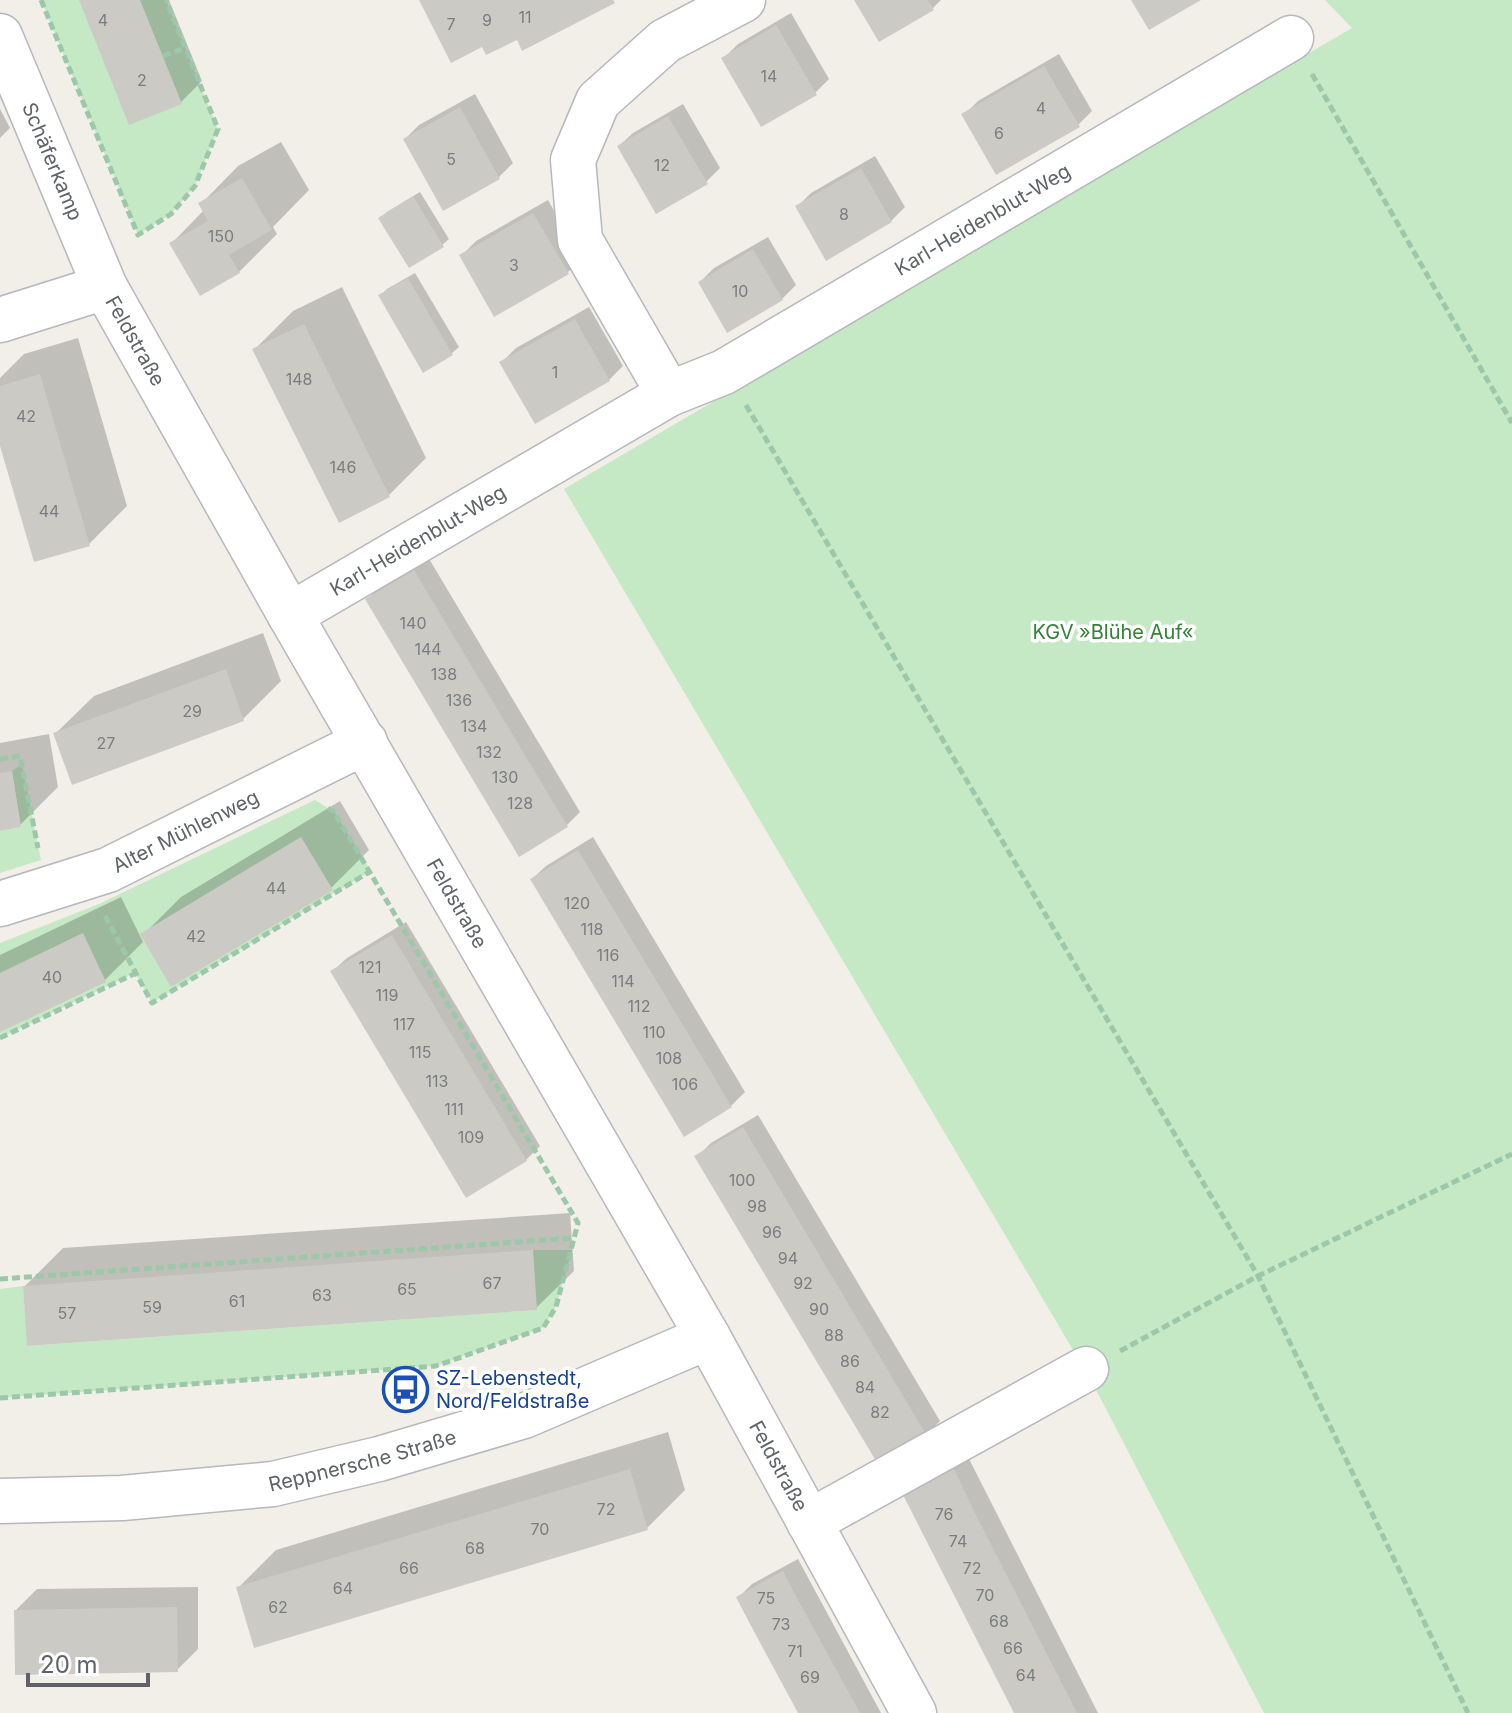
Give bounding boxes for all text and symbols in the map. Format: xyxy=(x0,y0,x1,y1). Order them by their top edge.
house number: 11 xyxy=(518,7,532,27)
house number: 4 xyxy=(98,10,108,30)
house number: 9 xyxy=(482,10,492,30)
house number: 7 xyxy=(446,14,456,34)
house number: 14 xyxy=(761,66,777,86)
house number: 2 xyxy=(137,70,147,90)
house number: 4 xyxy=(1036,98,1046,118)
street label: Schäferkamp xyxy=(17,99,88,224)
house number: 6 xyxy=(994,123,1004,143)
house number: 5 xyxy=(446,149,456,169)
house number: 12 xyxy=(654,155,670,175)
street label: Karl-Heidenblut-Weg xyxy=(890,159,1075,281)
house number: 8 xyxy=(839,204,849,224)
house number: 150 xyxy=(208,226,234,246)
house number: 3 xyxy=(509,255,519,275)
house number: 10 xyxy=(732,281,748,301)
street label: Feldstraße xyxy=(100,292,170,390)
house number: 1 xyxy=(552,362,558,382)
house number: 148 xyxy=(286,369,312,389)
house number: 42 xyxy=(16,406,36,426)
house number: 146 xyxy=(330,457,356,477)
street label: Karl-Heidenblut-Weg xyxy=(326,480,510,601)
house number: 44 xyxy=(39,501,59,521)
house number: 140 xyxy=(400,613,426,633)
park label: KGV »Blühe Auf« xyxy=(1032,620,1194,644)
house number: 144 xyxy=(414,639,442,659)
house number: 138 xyxy=(431,664,457,684)
house number: 136 xyxy=(446,690,472,710)
house number: 29 xyxy=(182,701,202,721)
house number: 134 xyxy=(461,716,487,736)
house number: 27 xyxy=(97,733,115,753)
house number: 132 xyxy=(476,742,502,762)
house number: 130 xyxy=(492,767,518,787)
street label: Alter Mühlenweg xyxy=(109,785,263,878)
house number: 128 xyxy=(507,793,533,813)
street label: Feldstraße xyxy=(422,854,492,953)
house number: 44 xyxy=(266,878,286,898)
house number: 120 xyxy=(564,893,590,913)
house number: 118 xyxy=(581,919,603,939)
house number: 42 xyxy=(186,926,206,946)
house number: 116 xyxy=(597,945,619,965)
house number: 121 xyxy=(359,957,381,977)
house number: 40 xyxy=(42,967,62,987)
house number: 114 xyxy=(611,971,635,991)
house number: 119 xyxy=(376,985,398,1005)
house number: 112 xyxy=(628,996,650,1016)
house number: 117 xyxy=(393,1014,415,1034)
house number: 110 xyxy=(642,1022,666,1042)
house number: 115 xyxy=(409,1042,431,1062)
house number: 108 xyxy=(656,1048,682,1068)
house number: 113 xyxy=(426,1071,448,1091)
house number: 106 xyxy=(672,1074,698,1094)
house number: 111 xyxy=(444,1099,464,1119)
house number: 109 xyxy=(458,1127,484,1147)
house number: 100 xyxy=(729,1170,755,1190)
house number: 98 xyxy=(747,1196,767,1216)
house number: 96 xyxy=(762,1222,782,1242)
house number: 94 xyxy=(778,1248,798,1268)
house number: 67 xyxy=(483,1273,501,1293)
house number: 92 xyxy=(793,1273,813,1293)
house number: 65 xyxy=(397,1279,417,1299)
house number: 63 xyxy=(312,1285,332,1305)
house number: 61 xyxy=(229,1291,245,1311)
house number: 59 xyxy=(142,1297,162,1317)
house number: 90 xyxy=(809,1299,829,1319)
house number: 57 xyxy=(58,1303,76,1323)
house number: 88 xyxy=(824,1325,844,1345)
house number: 86 xyxy=(840,1351,860,1371)
bus stop icon: SZ-Lebenstedt, Nord/Feldstraße xyxy=(381,1365,429,1413)
place label: SZ-Lebenstedt, Nord/Feldstraße xyxy=(436,1366,589,1413)
house number: 84 xyxy=(855,1377,875,1397)
house number: 82 xyxy=(870,1402,890,1422)
street label: Feldstraße xyxy=(744,1417,813,1515)
street label: Reppnersche Straße xyxy=(266,1425,459,1497)
house number: 72 xyxy=(597,1499,615,1519)
house number: 76 xyxy=(935,1504,953,1524)
house number: 70 xyxy=(531,1519,549,1539)
house number: 74 xyxy=(949,1531,967,1551)
house number: 68 xyxy=(465,1538,485,1558)
house number: 66 xyxy=(399,1558,419,1578)
house number: 72 xyxy=(963,1558,981,1578)
house number: 64 xyxy=(333,1578,353,1598)
house number: 70 xyxy=(976,1585,994,1605)
house number: 75 xyxy=(757,1588,775,1608)
house number: 62 xyxy=(268,1597,288,1617)
house number: 68 xyxy=(989,1611,1009,1631)
house number: 73 xyxy=(772,1614,790,1634)
scale bar xyxy=(28,1637,148,1687)
house number: 66 xyxy=(1003,1638,1023,1658)
house number: 71 xyxy=(787,1641,803,1661)
text: 20 m xyxy=(40,1650,98,1679)
house number: 64 xyxy=(1016,1665,1036,1685)
house number: 69 xyxy=(800,1667,820,1687)

